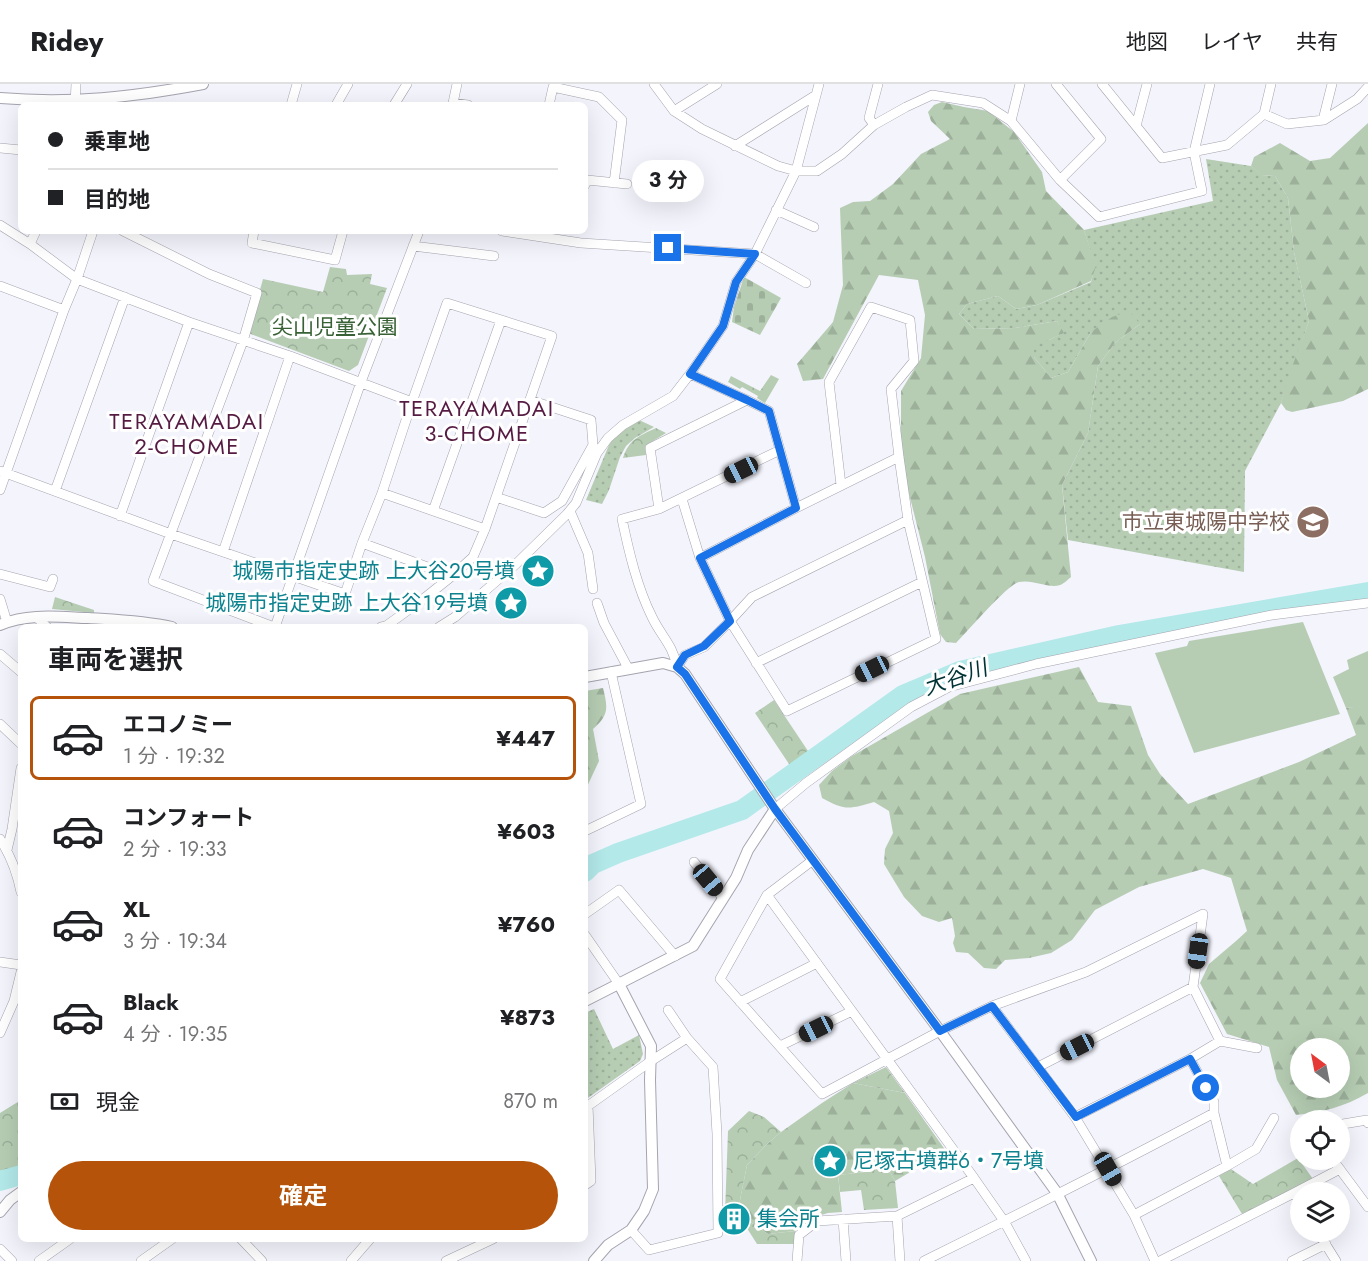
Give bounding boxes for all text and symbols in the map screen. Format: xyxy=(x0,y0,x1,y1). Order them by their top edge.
text: Ridey xyxy=(30,21,103,62)
text: 地図 xyxy=(1126,27,1168,57)
text: レイヤ xyxy=(1201,27,1263,57)
text: 共有 xyxy=(1296,27,1338,57)
text: 乗車地 xyxy=(84,125,150,157)
callout: 3 分 xyxy=(632,161,704,203)
text: 3 分 xyxy=(649,166,687,195)
text: 目的地 xyxy=(84,183,150,215)
route end xyxy=(654,234,681,261)
park label: 尖山児童公園 xyxy=(272,312,398,342)
district label: TERAYAMADAI 3-CHOME xyxy=(399,392,555,449)
district label: TERAYAMADAI 2-CHOME xyxy=(109,405,265,462)
car xyxy=(721,454,761,486)
school or university icon: 市立東城陽中学校 xyxy=(1295,504,1331,540)
place label: 市立東城陽中学校 xyxy=(1122,507,1290,537)
place icon: 城陽市指定史跡 上大谷２０号墳 xyxy=(520,553,556,589)
place label: 城陽市指定史跡 上大谷２０号墳 xyxy=(232,556,515,586)
place icon: 城陽市指定史跡 上大谷１９号墳 xyxy=(493,585,529,621)
place label: 城陽市指定史跡 上大谷１９号墳 xyxy=(205,588,488,618)
text: 車両を選択 xyxy=(48,640,183,679)
water label: 大谷川 xyxy=(919,650,993,703)
car xyxy=(852,653,892,685)
text: エコノミー xyxy=(123,708,233,740)
icon: car xyxy=(51,711,105,765)
text: ¥447 xyxy=(496,722,555,754)
text: 1 分 · 19:32 xyxy=(123,742,225,771)
text: コンフォート xyxy=(123,801,254,833)
icon: car xyxy=(51,804,105,858)
text: ¥603 xyxy=(497,815,555,847)
text: 2 分 · 19:33 xyxy=(123,835,227,864)
car xyxy=(690,860,726,900)
text: XL xyxy=(123,893,150,925)
icon: car xyxy=(51,897,105,951)
text: ¥760 xyxy=(498,908,555,940)
text: 3 分 · 19:34 xyxy=(123,927,227,956)
car xyxy=(1187,932,1209,970)
text: Black xyxy=(123,986,179,1018)
icon: car xyxy=(51,990,105,1044)
text: ¥873 xyxy=(500,1001,555,1033)
car xyxy=(796,1013,836,1045)
text: 4 分 · 19:35 xyxy=(123,1020,227,1049)
car xyxy=(1057,1031,1097,1063)
north arrow xyxy=(1290,1038,1350,1098)
map controls xyxy=(1290,1038,1350,1242)
route start xyxy=(1192,1074,1219,1101)
icon: cash xyxy=(48,1085,81,1118)
text: 現金 xyxy=(96,1086,140,1118)
text: 870 m xyxy=(503,1087,558,1116)
button: locate xyxy=(1290,1110,1350,1170)
place icon: 尼塚古墳群6・7号墳 xyxy=(812,1143,848,1179)
place label: 尼塚古墳群6・7号墳 xyxy=(853,1146,1044,1176)
car xyxy=(1091,1149,1125,1189)
button: 確定 xyxy=(48,1161,558,1230)
button: layers xyxy=(1290,1182,1350,1242)
building icon: 集会所 xyxy=(716,1201,752,1237)
place label: 集会所 xyxy=(757,1204,820,1234)

